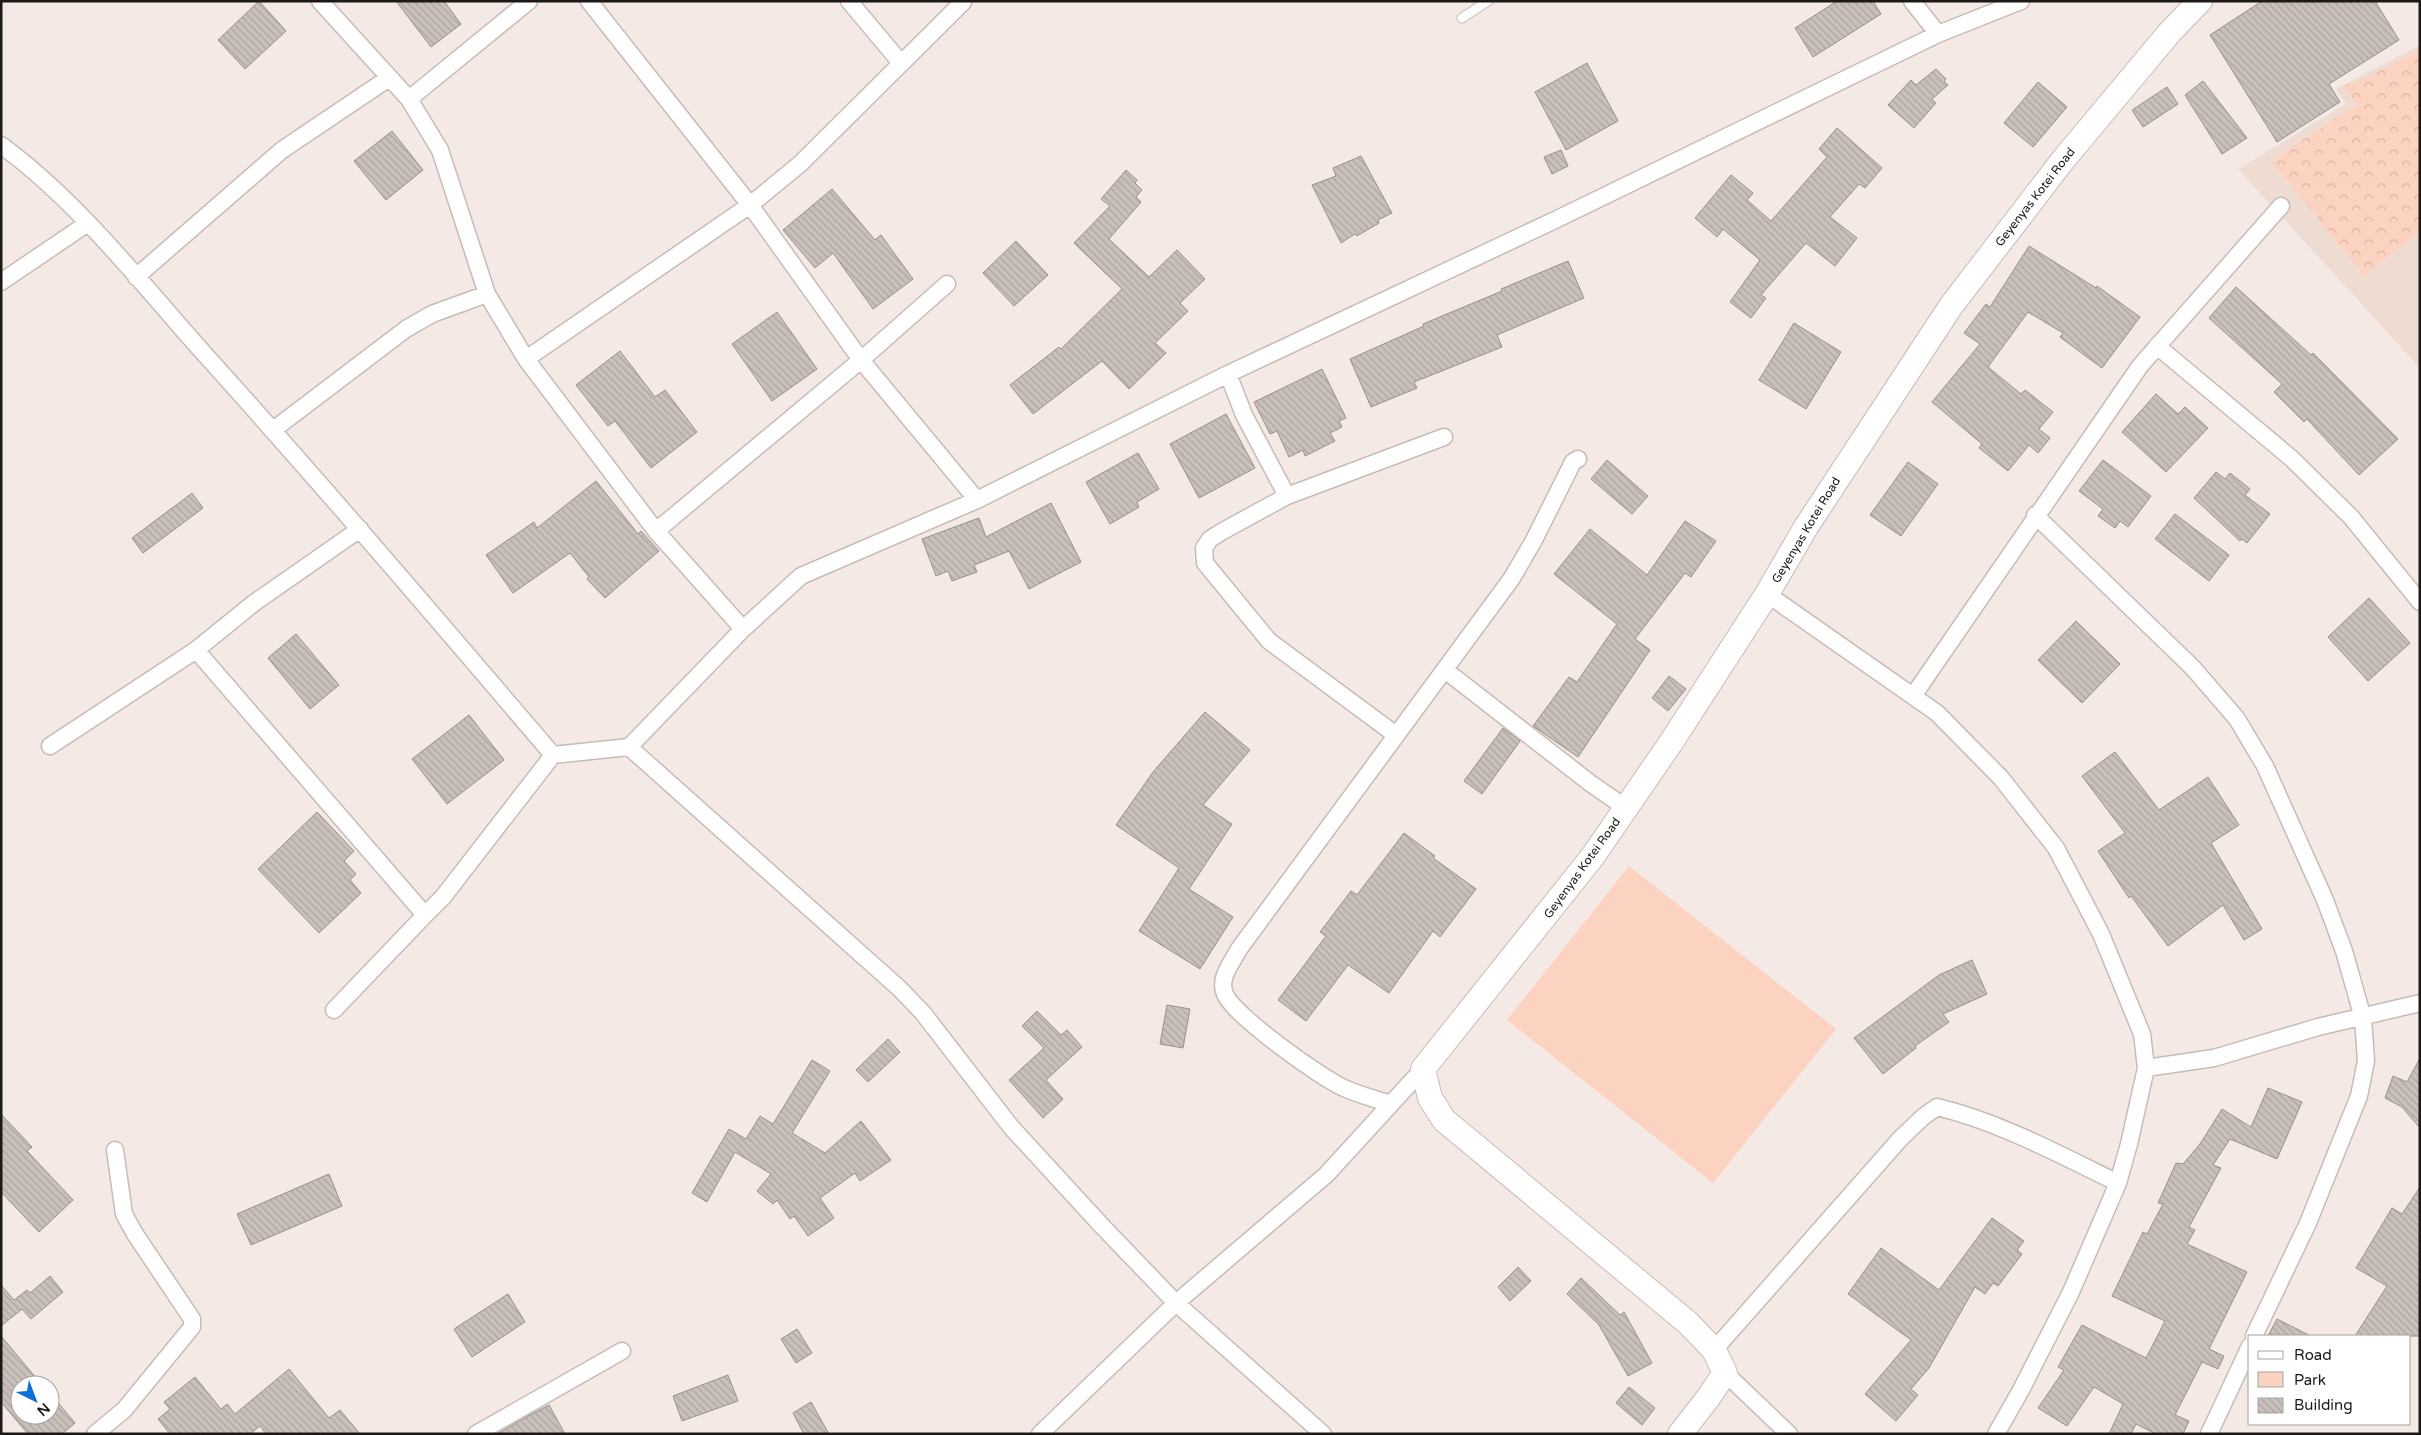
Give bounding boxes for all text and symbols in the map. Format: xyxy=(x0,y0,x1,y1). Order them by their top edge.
street label: Geyenyas Kotei Road xyxy=(1992,145,2078,249)
street label: Geyenyas Kotei Road xyxy=(1769,475,1843,585)
street label: Geyenyas Kotei Road xyxy=(1541,815,1623,921)
legend xyxy=(2248,1335,2411,1425)
text: Road xyxy=(2294,1346,2332,1364)
text: Park xyxy=(2294,1371,2326,1389)
north arrow xyxy=(10,1375,60,1425)
text: Building xyxy=(2294,1396,2353,1414)
text: N xyxy=(33,1399,53,1419)

